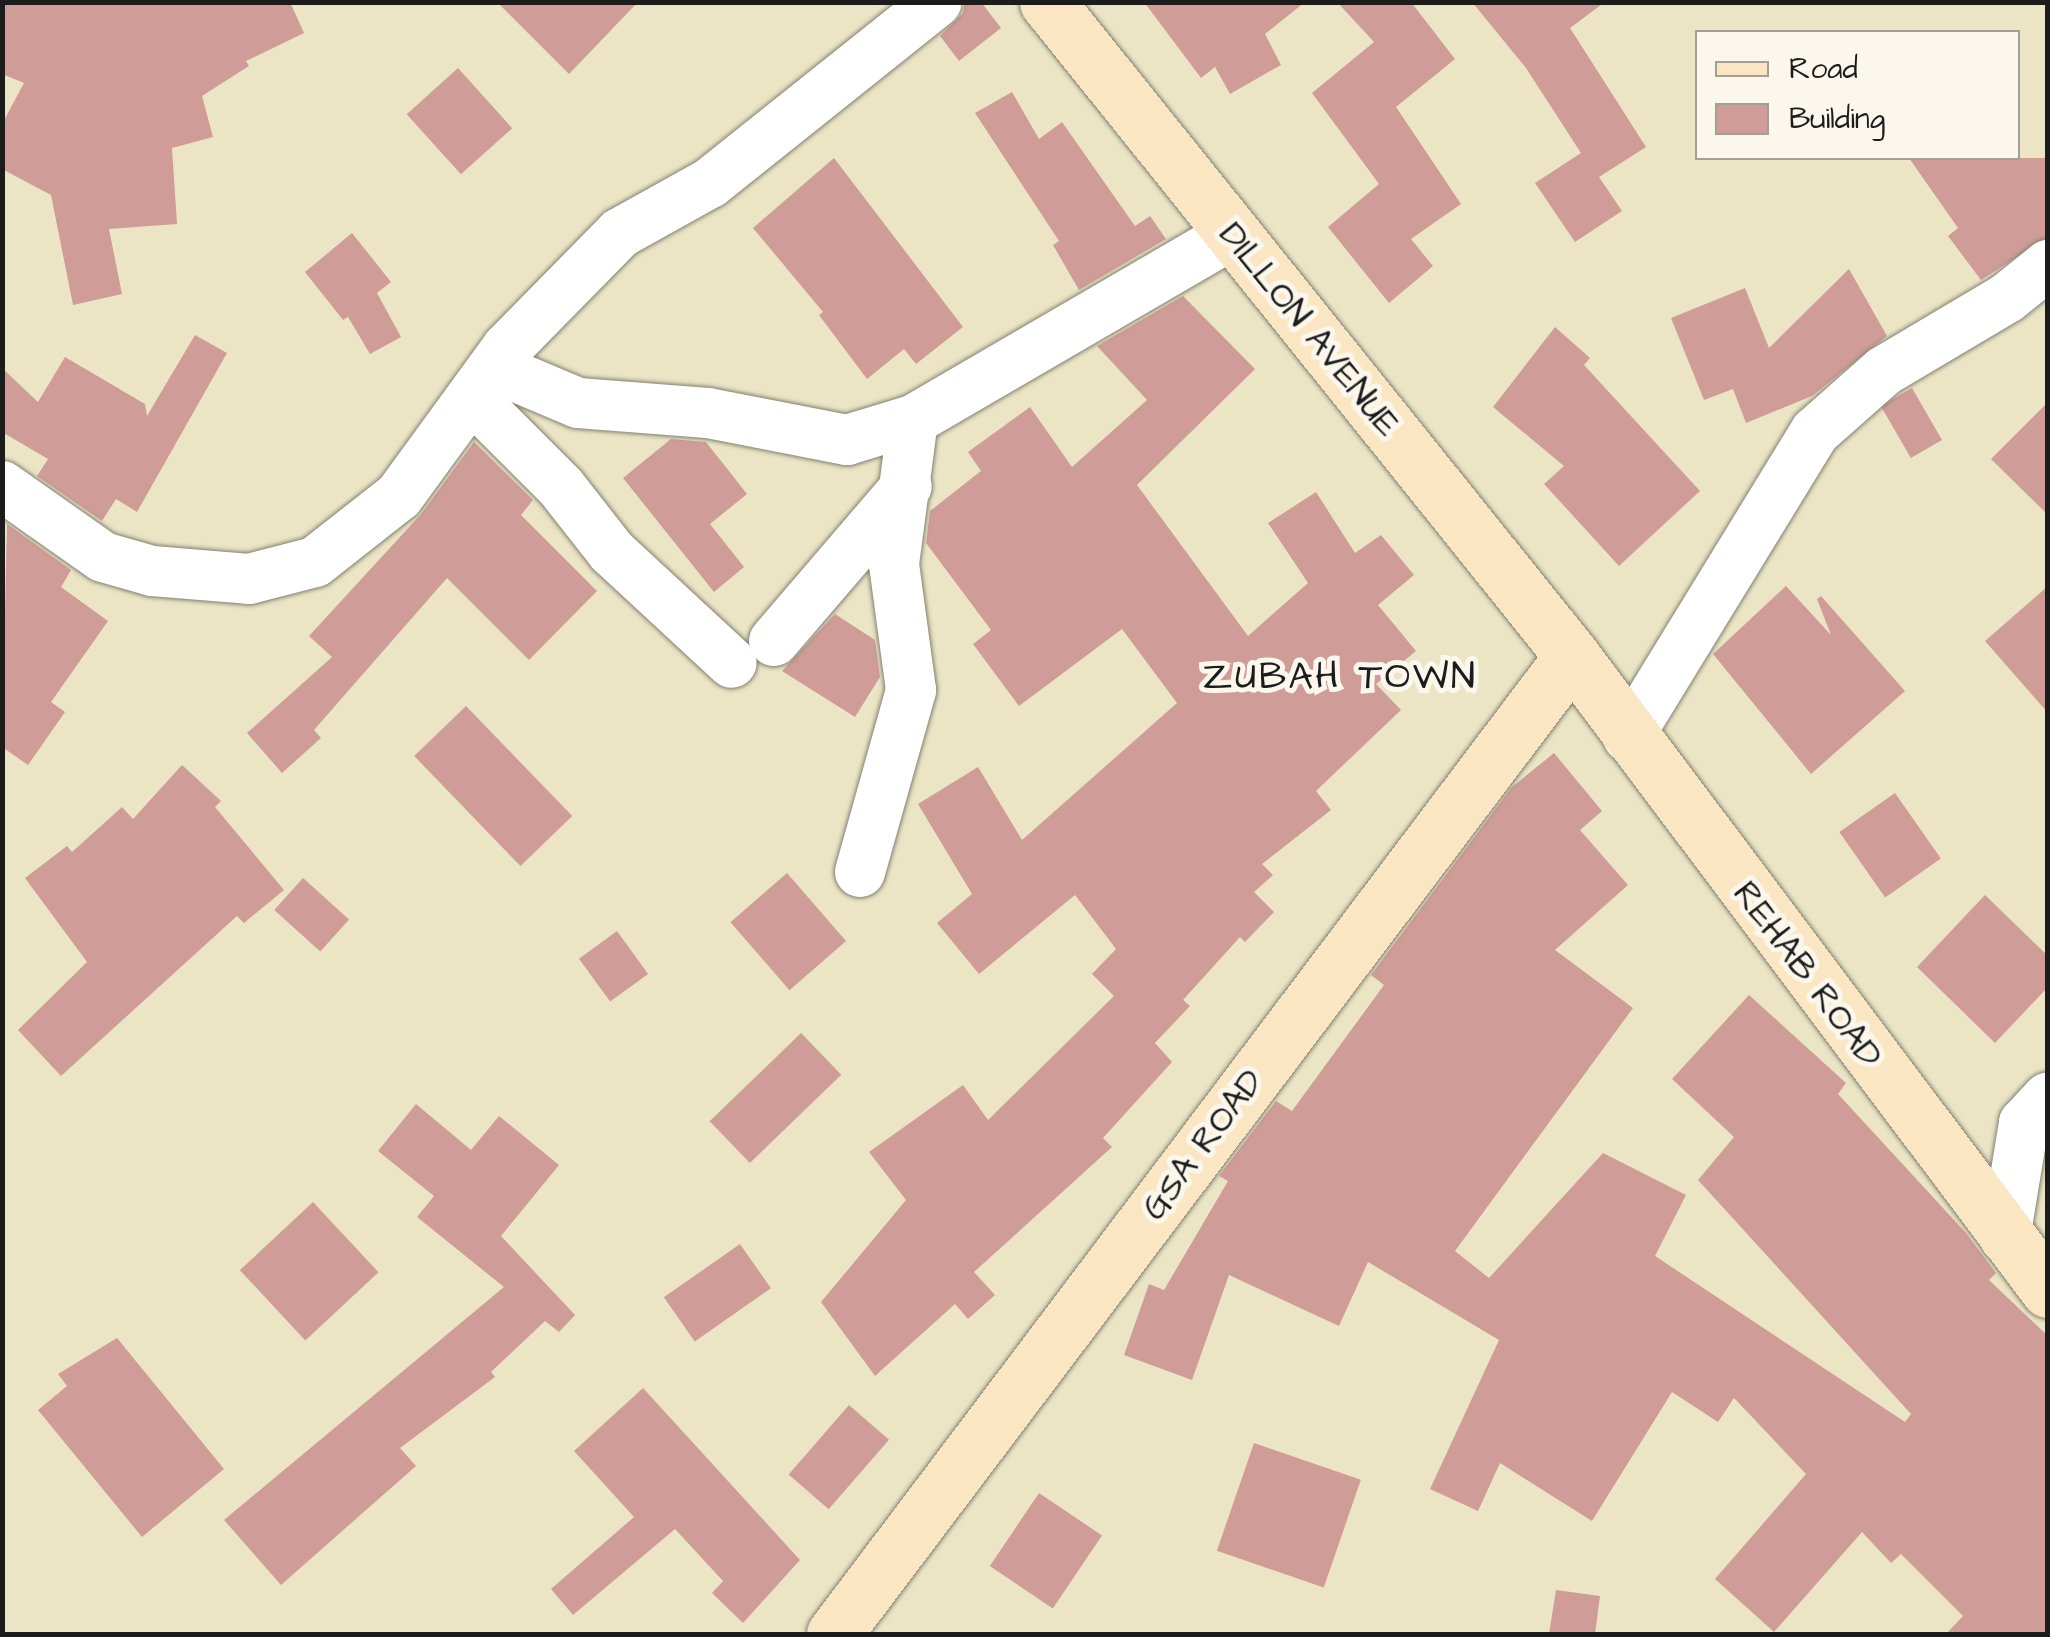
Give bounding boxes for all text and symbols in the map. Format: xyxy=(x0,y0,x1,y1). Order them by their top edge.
legend xyxy=(1695,30,2020,160)
text: Road xyxy=(1789,48,1858,90)
text: Building xyxy=(1789,98,1885,140)
street label: DILLON AVENUE xyxy=(1210,214,1408,446)
district label: ZUBAH TOWN xyxy=(1203,655,1477,701)
street label: REHAB ROAD xyxy=(1724,874,1890,1076)
street label: GSA ROAD xyxy=(1133,1062,1273,1228)

